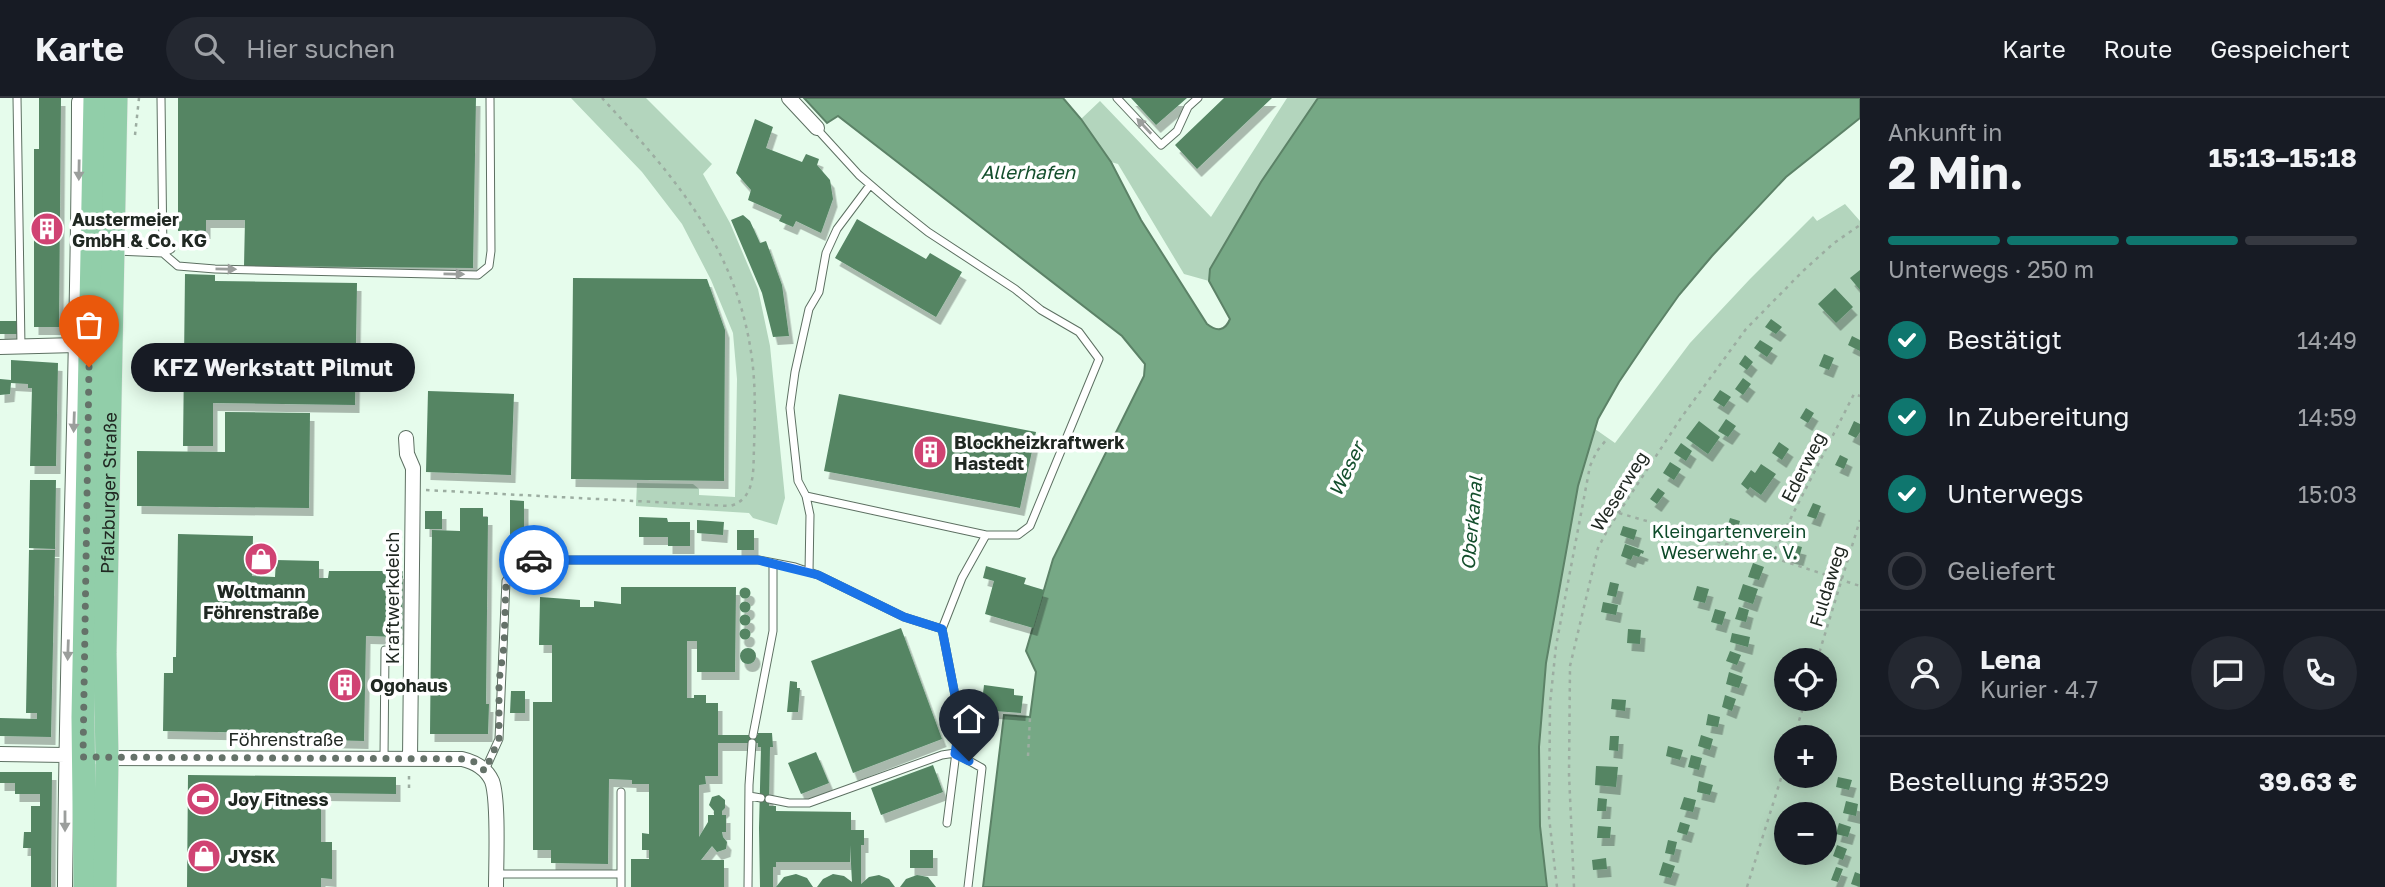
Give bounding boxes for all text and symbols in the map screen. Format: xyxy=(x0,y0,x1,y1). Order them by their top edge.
search box xyxy=(166,17,656,80)
text: Karte xyxy=(35,29,124,68)
icon: search xyxy=(190,29,228,67)
text: Hier suchen xyxy=(246,33,395,64)
text: Karte xyxy=(2002,34,2066,63)
text: Route xyxy=(2104,34,2172,63)
text: Gespeichert xyxy=(2210,34,2350,63)
one-way arrow xyxy=(1136,118,1152,135)
text: Ankunft in xyxy=(1888,118,2003,146)
text: 15:13–15:18 xyxy=(2209,142,2357,173)
text: 2 Min. xyxy=(1888,144,2024,199)
one-way arrow xyxy=(73,159,85,181)
water label: Allerhafen xyxy=(981,160,1077,183)
place label: Austermeier GmbH & Co. KG xyxy=(72,208,207,251)
building icon: Austermeier GmbH & Co. KG xyxy=(28,210,66,248)
text: Unterwegs · 250 m xyxy=(1888,255,2094,283)
one-way arrow xyxy=(216,264,238,275)
one-way arrow xyxy=(443,268,465,280)
pin xyxy=(59,295,119,367)
icon: bag xyxy=(70,306,108,344)
icon: check xyxy=(1888,321,1926,359)
text: Bestätigt xyxy=(1947,324,2062,355)
text: 14:49 xyxy=(2297,326,2357,354)
callout: KFZ Werkstatt Pilmut xyxy=(131,342,414,392)
text: KFZ Werkstatt Pilmut xyxy=(153,353,393,381)
icon: check xyxy=(1888,398,1926,436)
text: In Zubereitung xyxy=(1947,401,2130,432)
text: 14:59 xyxy=(2298,403,2357,431)
one-way arrow xyxy=(69,411,80,433)
street label: Pfalzburger Straße xyxy=(96,412,121,574)
street label: Ederweg xyxy=(1776,428,1830,506)
place label: Blockheizkraftwerk Hastedt xyxy=(954,431,1125,474)
building icon: Blockheizkraftwerk Hastedt xyxy=(911,433,949,471)
water label: Weser xyxy=(1323,436,1370,500)
street label: Weserweg xyxy=(1586,447,1652,535)
water label: Oberkanal xyxy=(1455,474,1487,571)
icon: check xyxy=(1888,475,1926,513)
text: Unterwegs xyxy=(1947,478,2084,509)
text: 15:03 xyxy=(2298,480,2357,508)
park label: Kleingartenverein Weserwehr e. V. xyxy=(1652,520,1806,563)
courier xyxy=(499,525,569,595)
street label: Kraftwerkdeich xyxy=(381,532,403,664)
shop icon: Woltmann Föhrenstraße xyxy=(242,540,280,578)
icon: car xyxy=(515,541,553,579)
street label: Fuldaweg xyxy=(1804,543,1850,629)
text: Geliefert xyxy=(1947,555,2056,586)
place label: Woltmann Föhrenstraße xyxy=(203,580,319,623)
button: person xyxy=(1888,636,1962,710)
button: chat xyxy=(2191,636,2265,710)
button: phone xyxy=(2283,636,2357,710)
one-way arrow xyxy=(62,639,73,661)
text: Lena xyxy=(1980,644,2041,675)
map controls xyxy=(1774,648,1837,865)
button: locate xyxy=(1774,648,1837,711)
building icon: Ogohaus xyxy=(326,666,364,704)
place label: Ogohaus xyxy=(370,674,448,696)
text: Kurier · 4.7 xyxy=(1980,675,2098,703)
pin xyxy=(939,689,999,761)
icon: home xyxy=(950,700,988,738)
button: + xyxy=(1774,725,1837,788)
street label: Föhrenstraße xyxy=(228,728,344,750)
text: Bestellung #3529 xyxy=(1888,766,2109,797)
text: 39.63 € xyxy=(2259,766,2357,797)
sports icon: Joy Fitness xyxy=(184,780,222,818)
place label: Joy Fitness xyxy=(228,788,329,810)
button: − xyxy=(1774,802,1837,865)
one-way arrow xyxy=(59,810,71,832)
shop icon: JYSK xyxy=(185,837,223,875)
place label: JYSK xyxy=(228,845,275,867)

